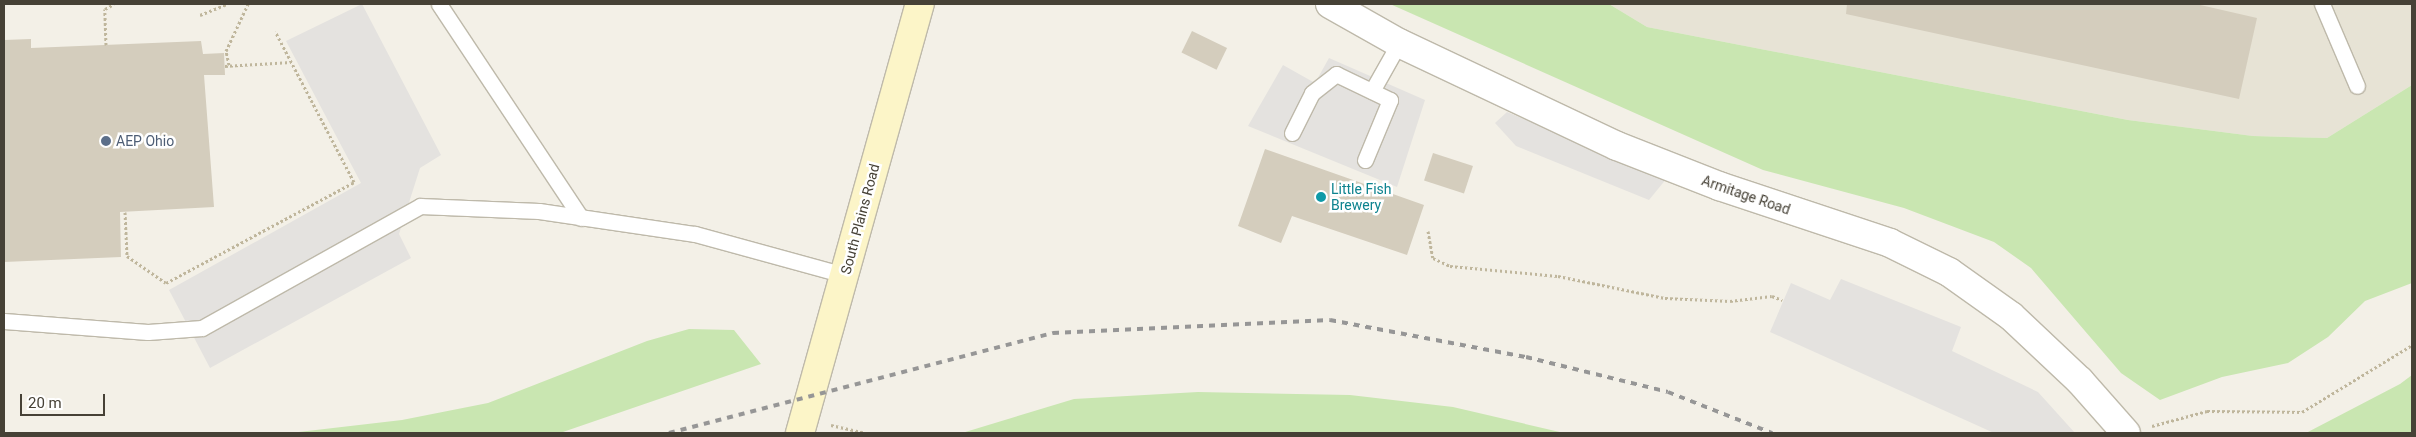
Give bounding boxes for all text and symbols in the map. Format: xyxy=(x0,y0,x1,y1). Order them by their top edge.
place label: AEP Ohio xyxy=(116,133,174,149)
marker: AEP Ohio xyxy=(100,135,112,147)
street label: South Plains Road xyxy=(837,162,883,276)
street label: Armitage Road xyxy=(1699,172,1793,218)
place label: Little Fish Brewery xyxy=(1331,181,1391,213)
marker: Little Fish Brewery xyxy=(1315,191,1327,203)
scale bar xyxy=(22,384,108,416)
text: 20 m xyxy=(28,394,62,412)

